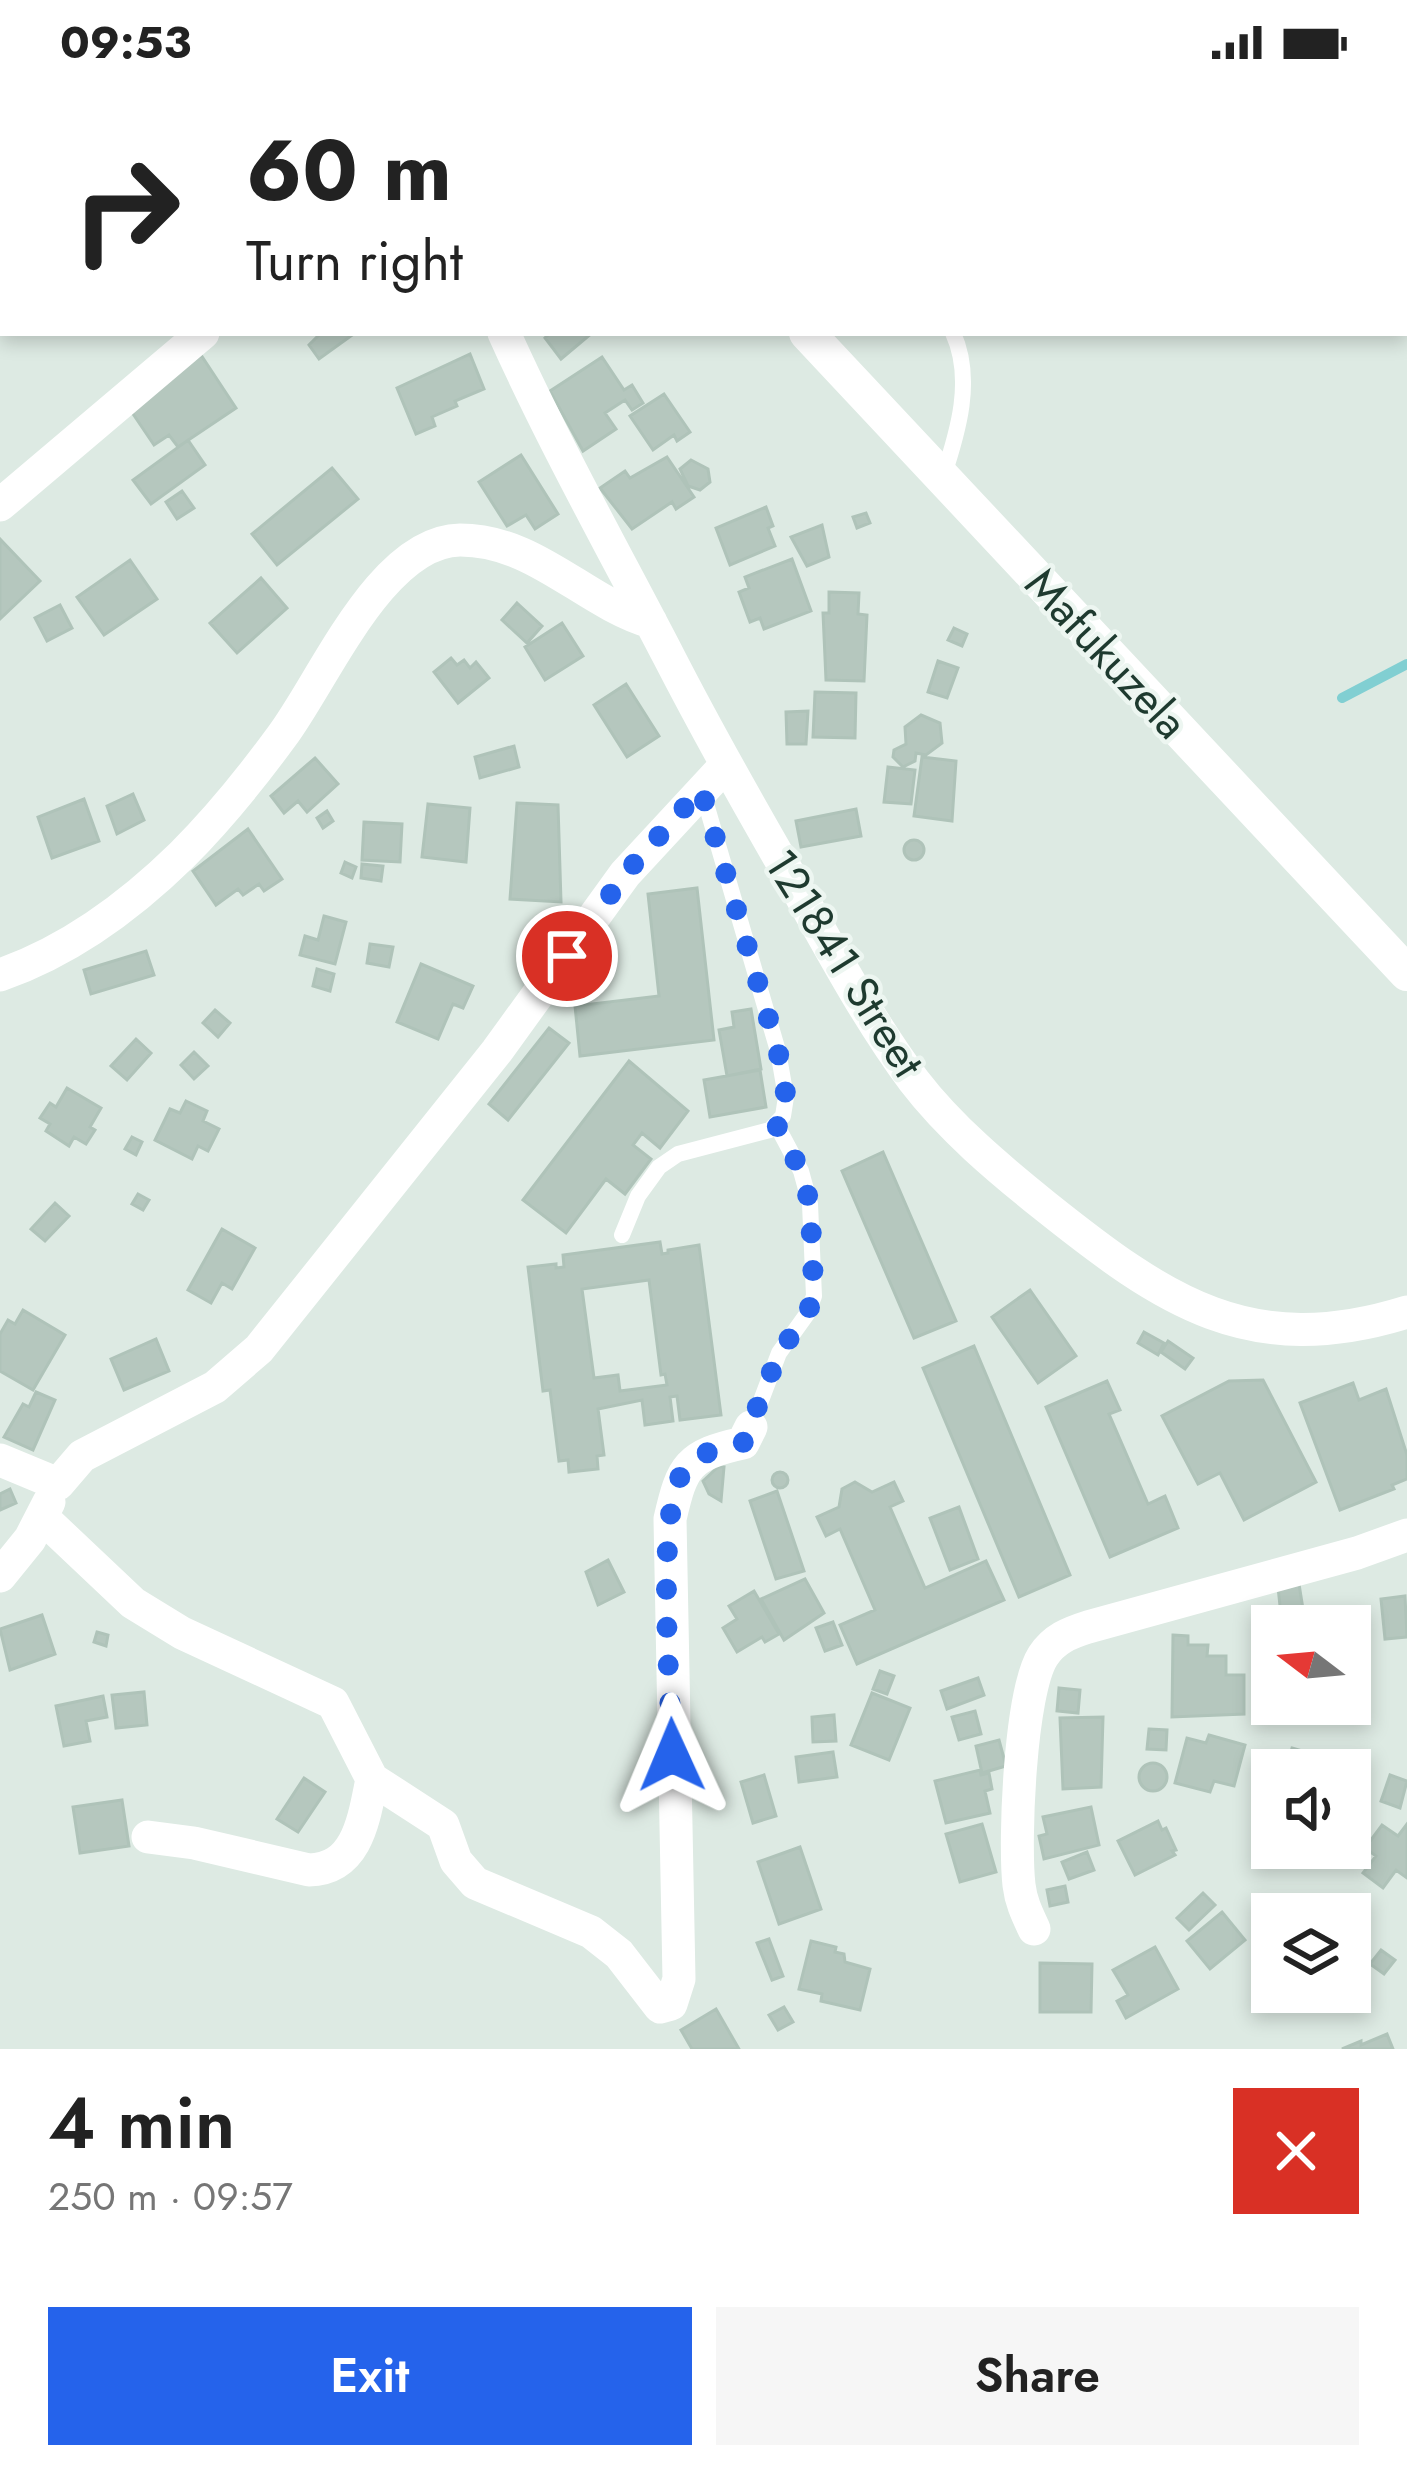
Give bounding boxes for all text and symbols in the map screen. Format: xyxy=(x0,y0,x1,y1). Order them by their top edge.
text: 09:53 xyxy=(60,10,191,75)
text: 60 m xyxy=(246,110,452,232)
icon: right xyxy=(48,132,204,288)
text: Turn right xyxy=(246,222,463,300)
street label: Mafukuzela xyxy=(1010,553,1203,753)
street label: 121841 Street xyxy=(749,837,941,1090)
pin xyxy=(516,905,618,1007)
icon: arrive xyxy=(534,923,600,989)
north arrow xyxy=(1251,1605,1371,1725)
map controls xyxy=(1251,1605,1371,2013)
position arrow xyxy=(609,1692,735,1818)
button: sound xyxy=(1251,1749,1371,1869)
button: layers xyxy=(1251,1893,1371,2013)
text: 4 min xyxy=(48,2071,235,2175)
button: close xyxy=(1233,2088,1359,2214)
text: 250 m · 09:57 xyxy=(48,2168,293,2225)
button: Exit xyxy=(48,2307,692,2445)
button: Share xyxy=(716,2307,1359,2445)

